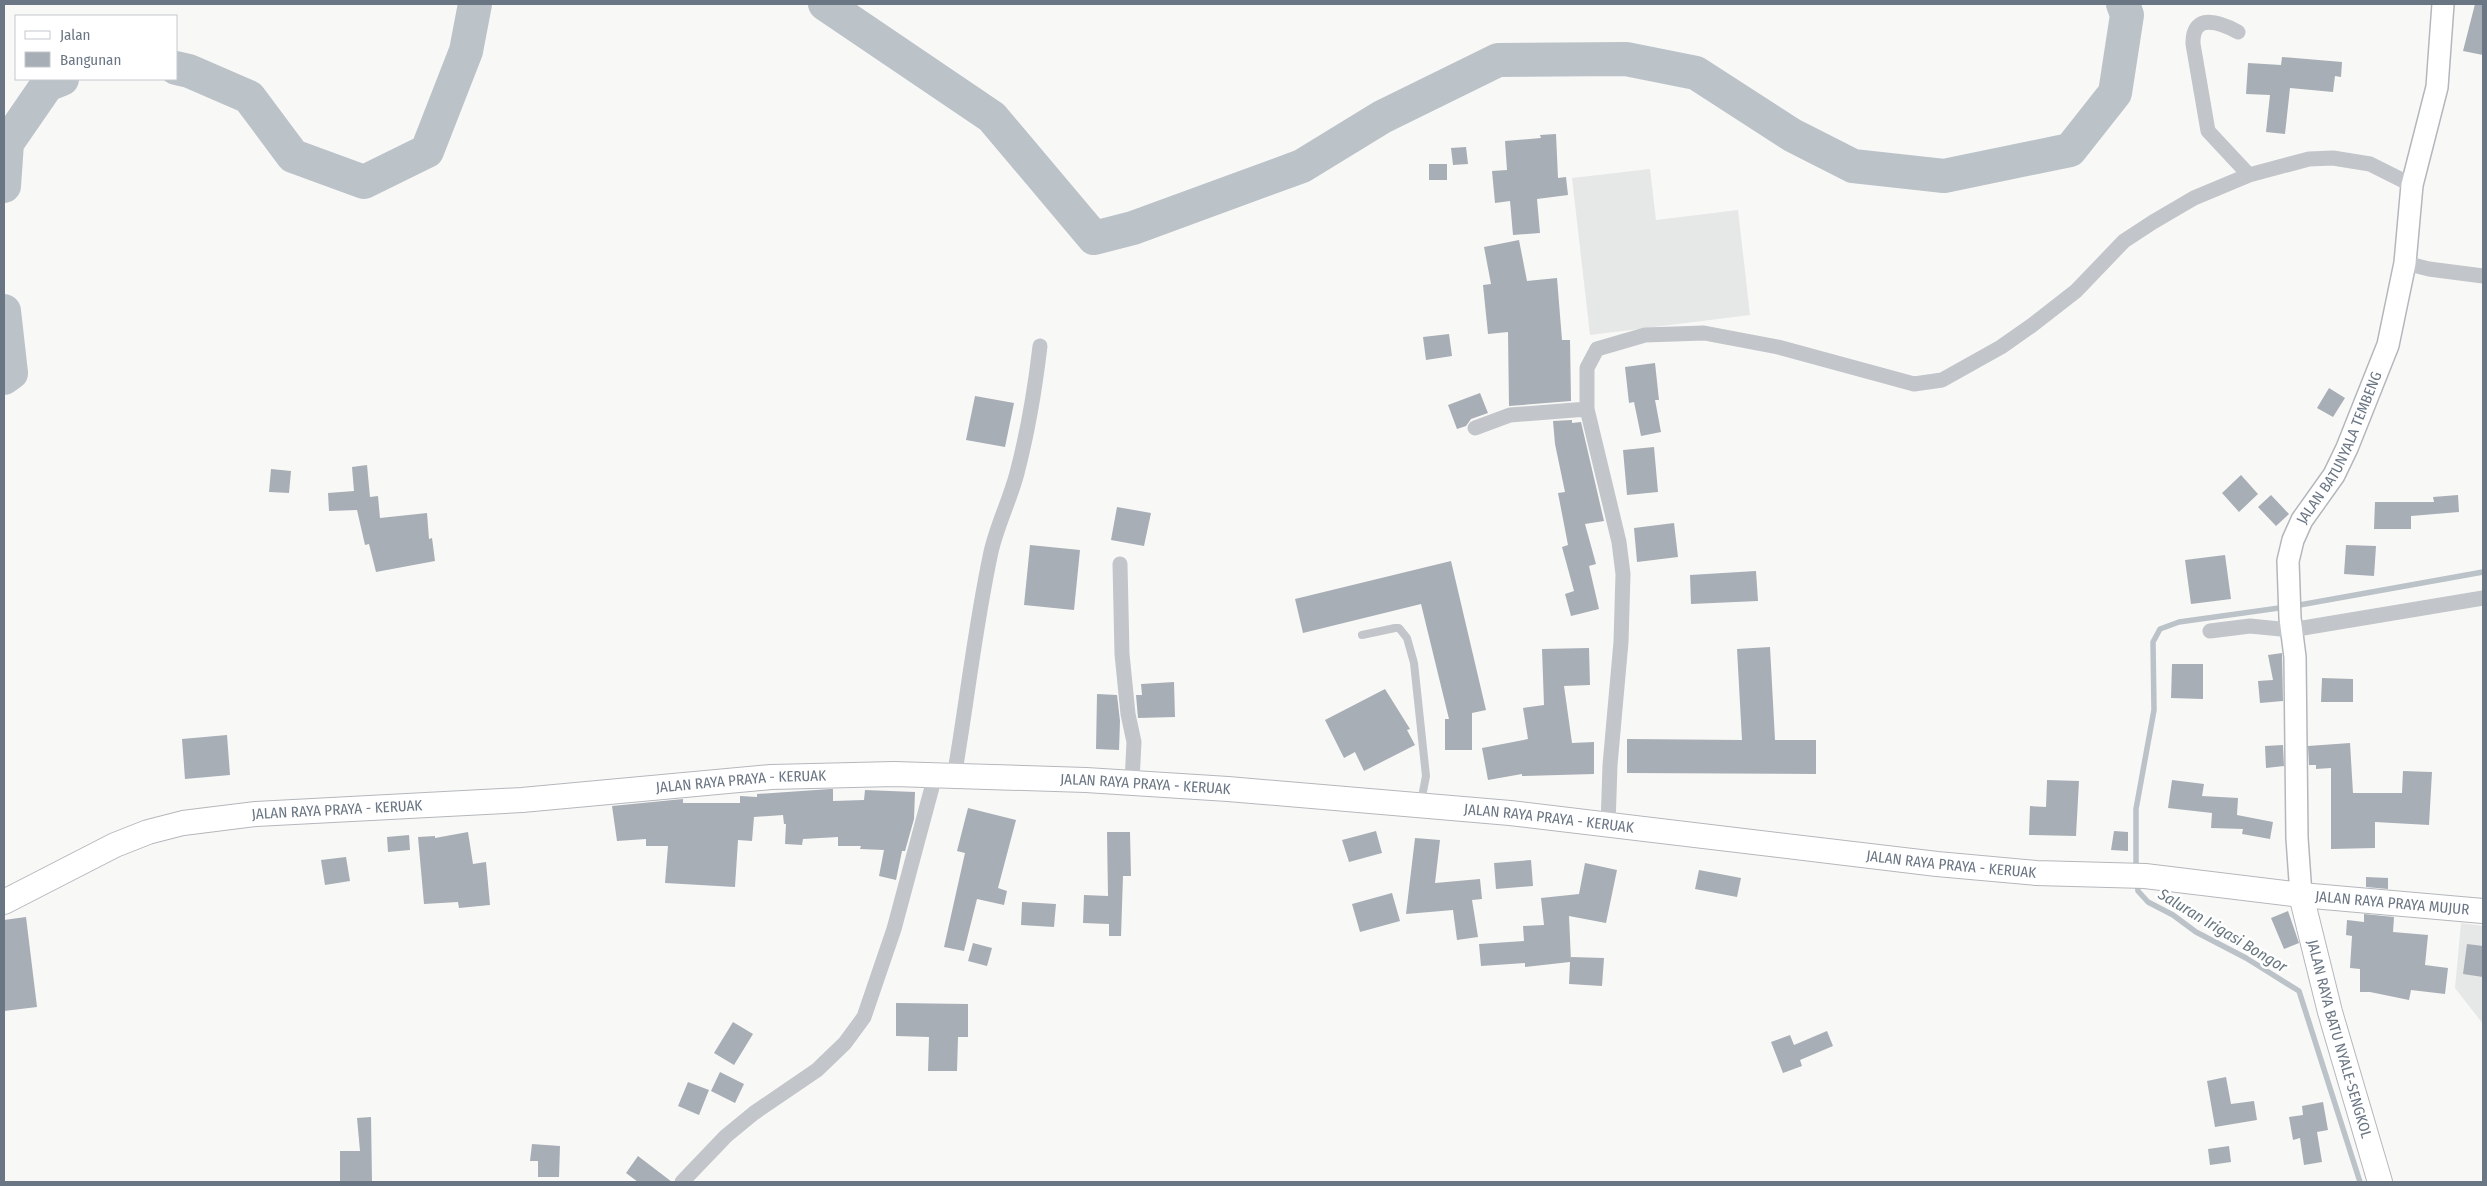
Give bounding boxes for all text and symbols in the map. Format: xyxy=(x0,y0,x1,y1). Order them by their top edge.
legend xyxy=(15,15,178,80)
text: Jalan xyxy=(60,26,90,44)
text: Bangunan xyxy=(60,51,121,69)
street label: JALAN BATUNYALA TEMBENG xyxy=(2293,369,2386,526)
street label: JALAN RAYA PRAYA - KERUAK xyxy=(655,767,826,797)
street label: JALAN RAYA PRAYA - KERUAK xyxy=(1060,770,1231,798)
street label: JALAN RAYA PRAYA - KERUAK xyxy=(251,796,423,823)
street label: JALAN RAYA PRAYA - KERUAK xyxy=(1463,800,1635,837)
street label: JALAN RAYA PRAYA - KERUAK xyxy=(1865,847,2037,882)
water label: Saluran Irigasi Bongor xyxy=(2154,884,2291,977)
street label: JALAN RAYA PRAYA MUJUR xyxy=(2314,887,2470,919)
street label: JALAN RAYA BATU NYALE-SENGKOL xyxy=(2303,938,2376,1141)

